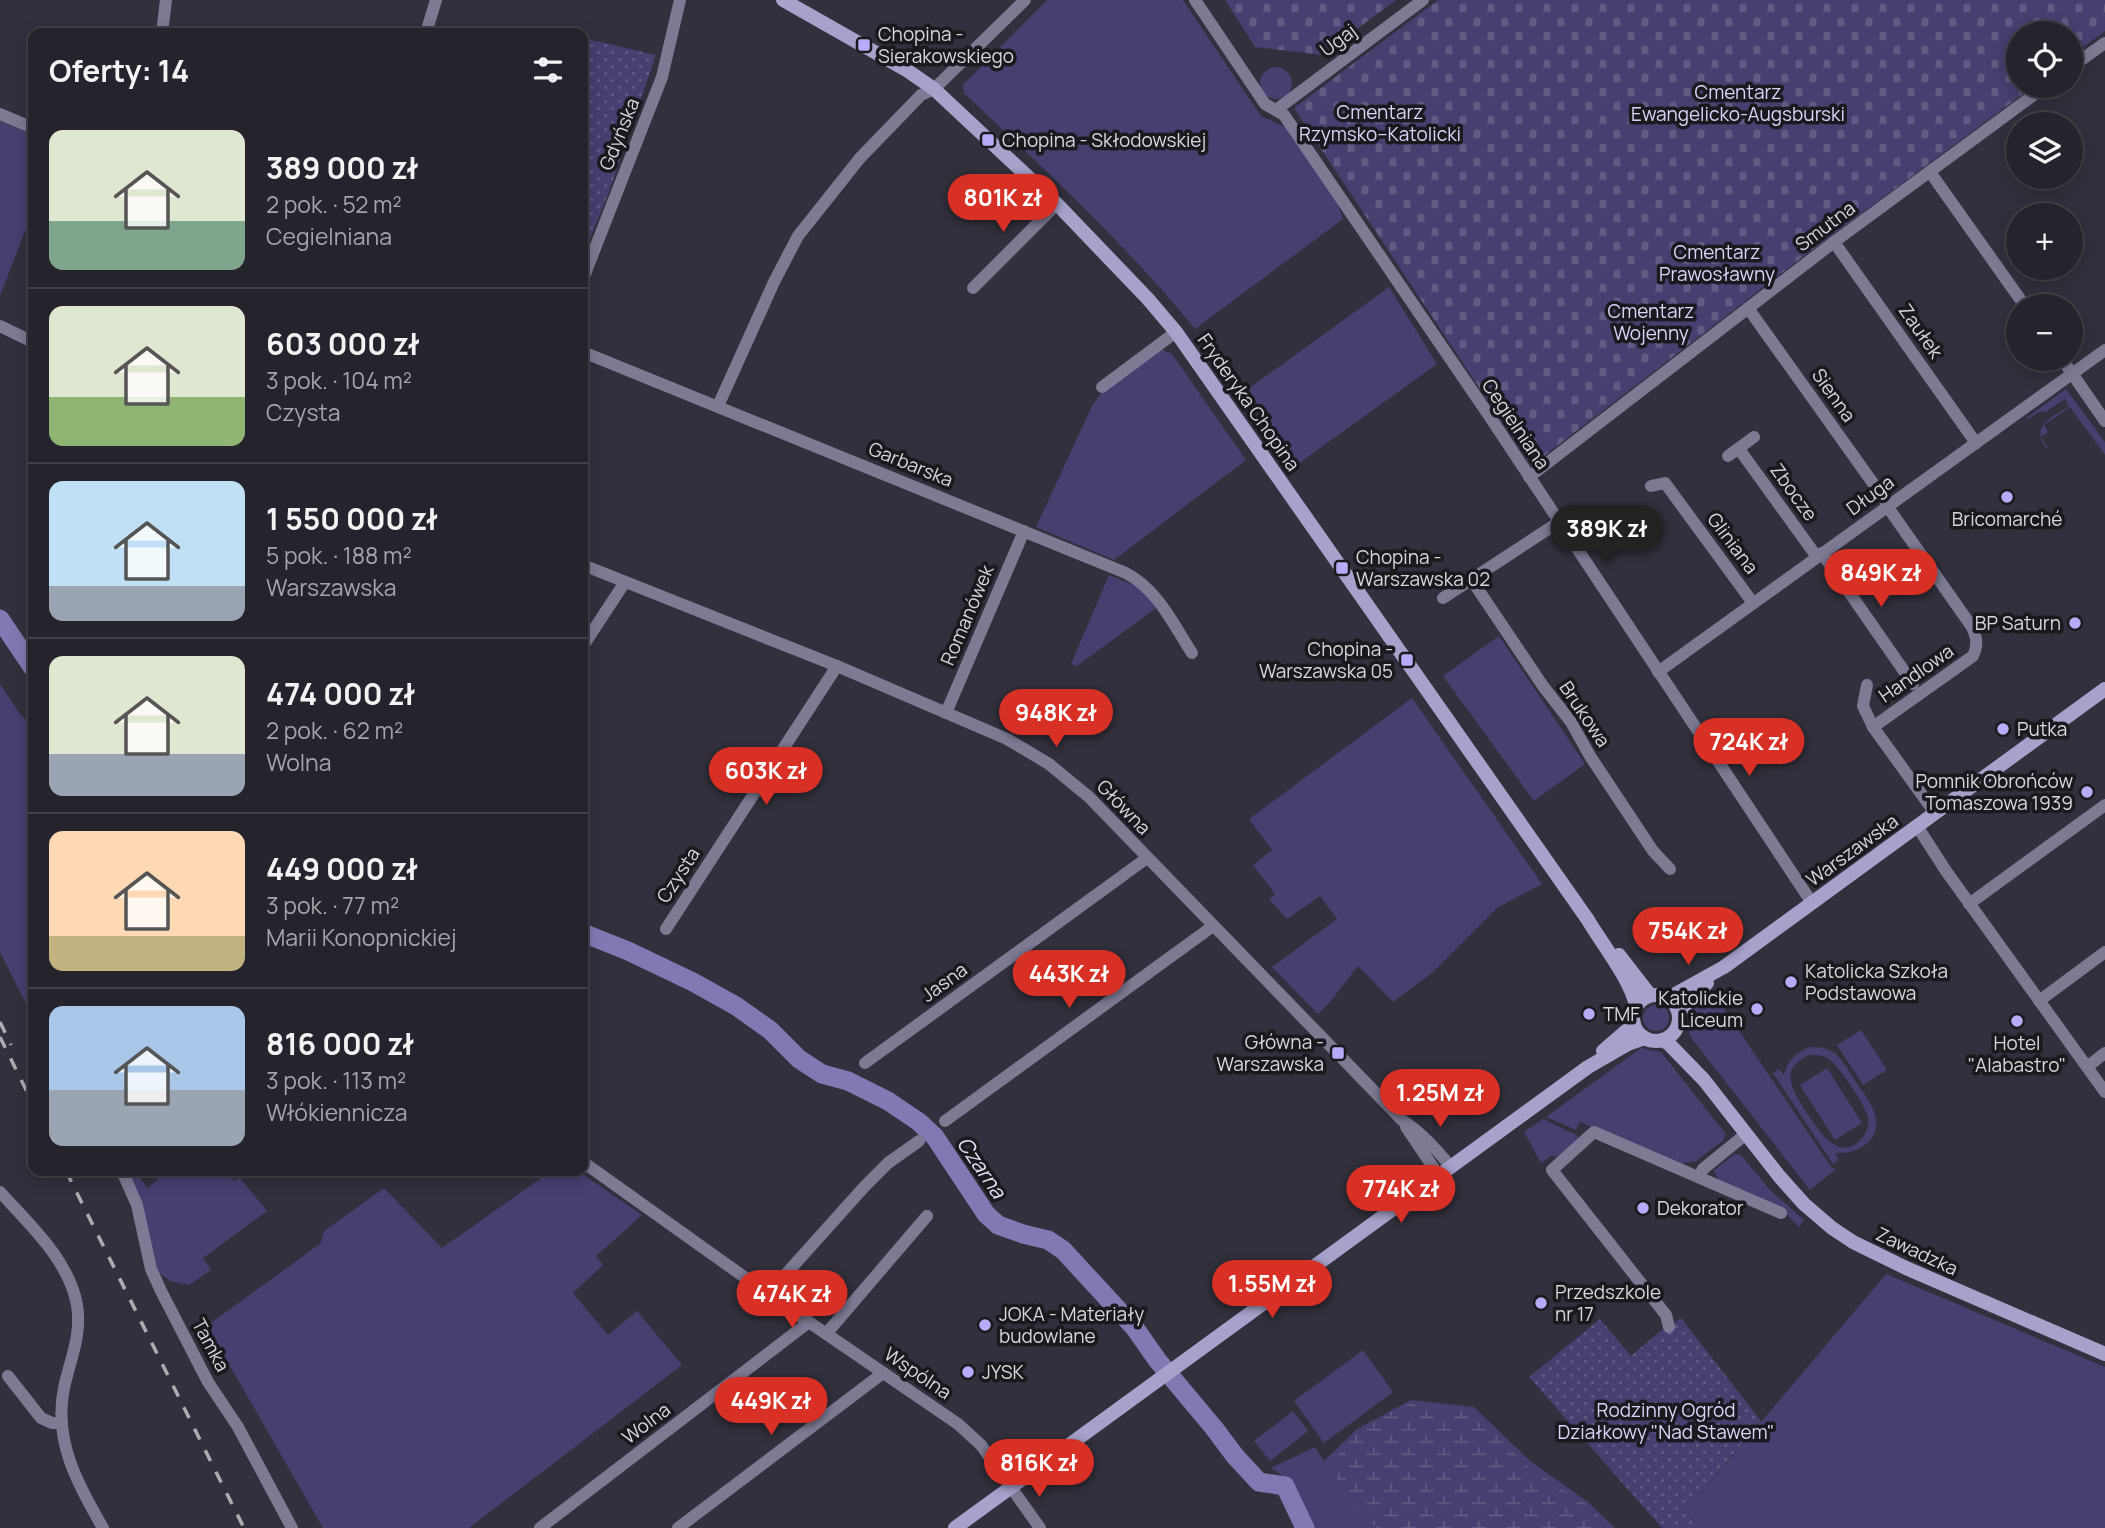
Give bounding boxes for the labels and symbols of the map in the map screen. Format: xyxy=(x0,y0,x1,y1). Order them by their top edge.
street label: Ugaj xyxy=(1314,18,1362,62)
place label: Chopina - Sierakowskiego xyxy=(878,21,1014,69)
marker: Chopina - Sierakowskiego xyxy=(856,37,872,53)
park label: Cmentarz Ewangelicko-Augsburski xyxy=(1631,79,1845,127)
street label: Gdyńska xyxy=(593,94,645,174)
park label: Cmentarz Rzymsko–Katolicki xyxy=(1299,99,1461,147)
place label: Chopina - Skłodowskiej xyxy=(1002,127,1206,153)
marker: Chopina - Skłodowskiej xyxy=(980,132,996,148)
pin: 801K zł xyxy=(938,174,1068,234)
street label: Smutna xyxy=(1790,195,1860,257)
park label: Cmentarz Prawosławny xyxy=(1659,239,1775,287)
park label: Cmentarz Wojenny xyxy=(1608,298,1694,346)
street label: Zaułek xyxy=(1893,299,1949,364)
street label: Fryderyka Chopina xyxy=(1192,328,1306,476)
street label: Sienna xyxy=(1806,363,1862,427)
street label: Cegielniana xyxy=(1476,374,1556,474)
street label: Garbarska xyxy=(865,435,957,493)
street label: Zbocze xyxy=(1764,458,1824,526)
street label: Długa xyxy=(1841,469,1899,521)
marker: Bricomarché xyxy=(1999,489,2015,505)
pin: 389K zł xyxy=(1542,505,1672,565)
place label: Bricomarché xyxy=(1952,506,2062,532)
street label: Gliniana xyxy=(1701,507,1765,579)
place label: Chopina - Warszawska 02 xyxy=(1356,544,1490,592)
pin: 849K zł xyxy=(1816,550,1946,609)
street label: Romanówek xyxy=(934,560,1000,669)
marker: Chopina - Warszawska 02 xyxy=(1334,560,1350,576)
place label: BP Saturn xyxy=(1975,610,2061,636)
marker: BP Saturn xyxy=(2067,615,2083,631)
place label: Chopina - Warszawska 05 xyxy=(1259,636,1393,684)
street label: Handlowa xyxy=(1873,638,1959,708)
marker: Chopina - Warszawska 05 xyxy=(1399,652,1415,668)
street label: Brukowa xyxy=(1553,676,1617,752)
pin: 948K zł xyxy=(991,690,1121,749)
place label: Putka xyxy=(2017,716,2067,742)
pin: 724K zł xyxy=(1684,718,1814,778)
marker: Putka xyxy=(1995,721,2011,737)
pin: 603K zł xyxy=(701,748,831,807)
place label: Pomnik Obrońców Tomaszowa 1939 xyxy=(1915,768,2073,816)
street label: Główna xyxy=(1091,774,1157,840)
marker: Pomnik Obrońców Tomaszowa 1939 xyxy=(2079,784,2095,800)
street label: Warszawska xyxy=(1801,808,1903,892)
street label: Czysta xyxy=(650,842,706,908)
pin: 754K zł xyxy=(1623,908,1753,967)
pin: 443K zł xyxy=(1004,950,1134,1010)
street label: Jasna xyxy=(916,956,972,1008)
place label: Katolicka Szkoła Podstawowa xyxy=(1805,958,1948,1006)
marker: Katolicka Szkoła Podstawowa xyxy=(1783,974,1799,990)
place label: Katolickie Liceum xyxy=(1658,985,1743,1033)
place label: TMF xyxy=(1603,1001,1640,1027)
marker: Katolickie Liceum xyxy=(1749,1001,1765,1017)
marker: TMF xyxy=(1581,1006,1597,1022)
marker: Hotel "Alabastro" xyxy=(2009,1013,2025,1029)
place label: Główna - Warszawska xyxy=(1216,1029,1324,1077)
place label: Hotel "Alabastro" xyxy=(1968,1030,2066,1078)
marker: Główna - Warszawska xyxy=(1330,1045,1346,1061)
pin: 1.25M zł xyxy=(1368,1070,1512,1129)
water label: Czarna xyxy=(951,1131,1014,1204)
pin: 774K zł xyxy=(1336,1166,1466,1225)
place label: Dekorator xyxy=(1657,1195,1744,1221)
marker: Dekorator xyxy=(1635,1200,1651,1216)
street label: Zawadzka xyxy=(1872,1221,1962,1281)
pin: 1.55M zł xyxy=(1200,1260,1344,1320)
pin: 474K zł xyxy=(727,1270,857,1330)
place label: Przedszkole nr 17 xyxy=(1555,1279,1661,1327)
marker: Przedszkole nr 17 xyxy=(1533,1295,1549,1311)
place label: JOKA - Materiały budowlane xyxy=(999,1301,1144,1349)
street label: Tamka xyxy=(186,1314,236,1376)
marker: JOKA - Materiały budowlane xyxy=(977,1317,993,1333)
street label: Wspólna xyxy=(879,1341,957,1405)
place label: JYSK xyxy=(982,1359,1025,1385)
marker: JYSK xyxy=(960,1364,976,1380)
pin: 449K zł xyxy=(706,1378,836,1437)
street label: Wolna xyxy=(617,1396,675,1450)
park label: Rodzinny Ogród Działkowy "Nad Stawem" xyxy=(1557,1397,1775,1445)
pin: 816K zł xyxy=(974,1440,1104,1499)

